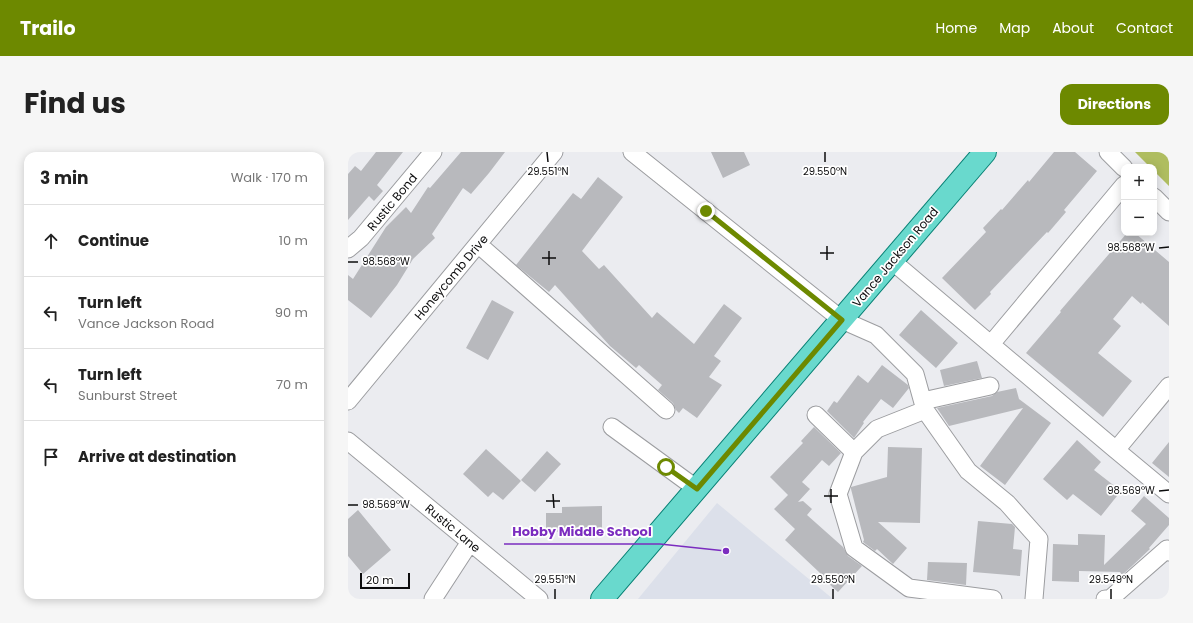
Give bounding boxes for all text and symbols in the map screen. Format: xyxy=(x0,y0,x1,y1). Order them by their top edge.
text: Trailo xyxy=(20,15,76,42)
text: Home xyxy=(935,18,977,38)
text: Map xyxy=(999,18,1030,38)
text: About xyxy=(1052,18,1094,38)
text: Contact xyxy=(1116,18,1173,38)
text: Find us xyxy=(24,84,126,123)
button: Directions xyxy=(1060,84,1169,125)
text: 29.551°N xyxy=(527,164,569,179)
text: 29.550°N xyxy=(803,164,847,179)
map controls xyxy=(1121,164,1157,236)
button: + xyxy=(1121,164,1157,200)
text: 3 min xyxy=(40,166,88,190)
text: Walk · 170 m xyxy=(231,168,308,187)
street label: Rustic Bond xyxy=(363,170,421,234)
button: − xyxy=(1121,200,1157,236)
route end xyxy=(697,202,715,220)
street label: Vance Jackson Road xyxy=(848,203,942,311)
icon: ahead xyxy=(40,230,62,252)
text: Continue xyxy=(78,230,149,251)
text: 10 m xyxy=(279,231,308,250)
street label: Honeycomb Drive xyxy=(410,231,492,323)
text: 98.568°W xyxy=(1107,240,1155,255)
text: 98.568°W xyxy=(362,254,410,269)
text: Turn left xyxy=(78,292,142,313)
icon: left xyxy=(40,302,62,324)
text: 90 m xyxy=(275,303,308,322)
text: Vance Jackson Road xyxy=(78,314,214,333)
text: Turn left xyxy=(78,364,142,385)
icon: left xyxy=(40,374,62,396)
text: 70 m xyxy=(276,375,308,394)
text: Sunburst Street xyxy=(78,386,177,405)
icon: arrive xyxy=(40,446,62,468)
text: Arrive at destination xyxy=(78,446,236,467)
route start xyxy=(657,458,675,476)
text: 98.569°W xyxy=(1107,483,1155,498)
text: 98.569°W xyxy=(362,497,410,512)
street label: Rustic Lane xyxy=(422,500,484,556)
callout: Hobby Middle School xyxy=(504,519,660,544)
text: Hobby Middle School xyxy=(512,522,652,541)
scale bar xyxy=(360,571,410,590)
text: 20 m xyxy=(366,572,394,588)
text: 29.551°N xyxy=(534,572,576,587)
text: 29.550°N xyxy=(811,572,855,587)
text: 29.549°N xyxy=(1089,572,1133,587)

